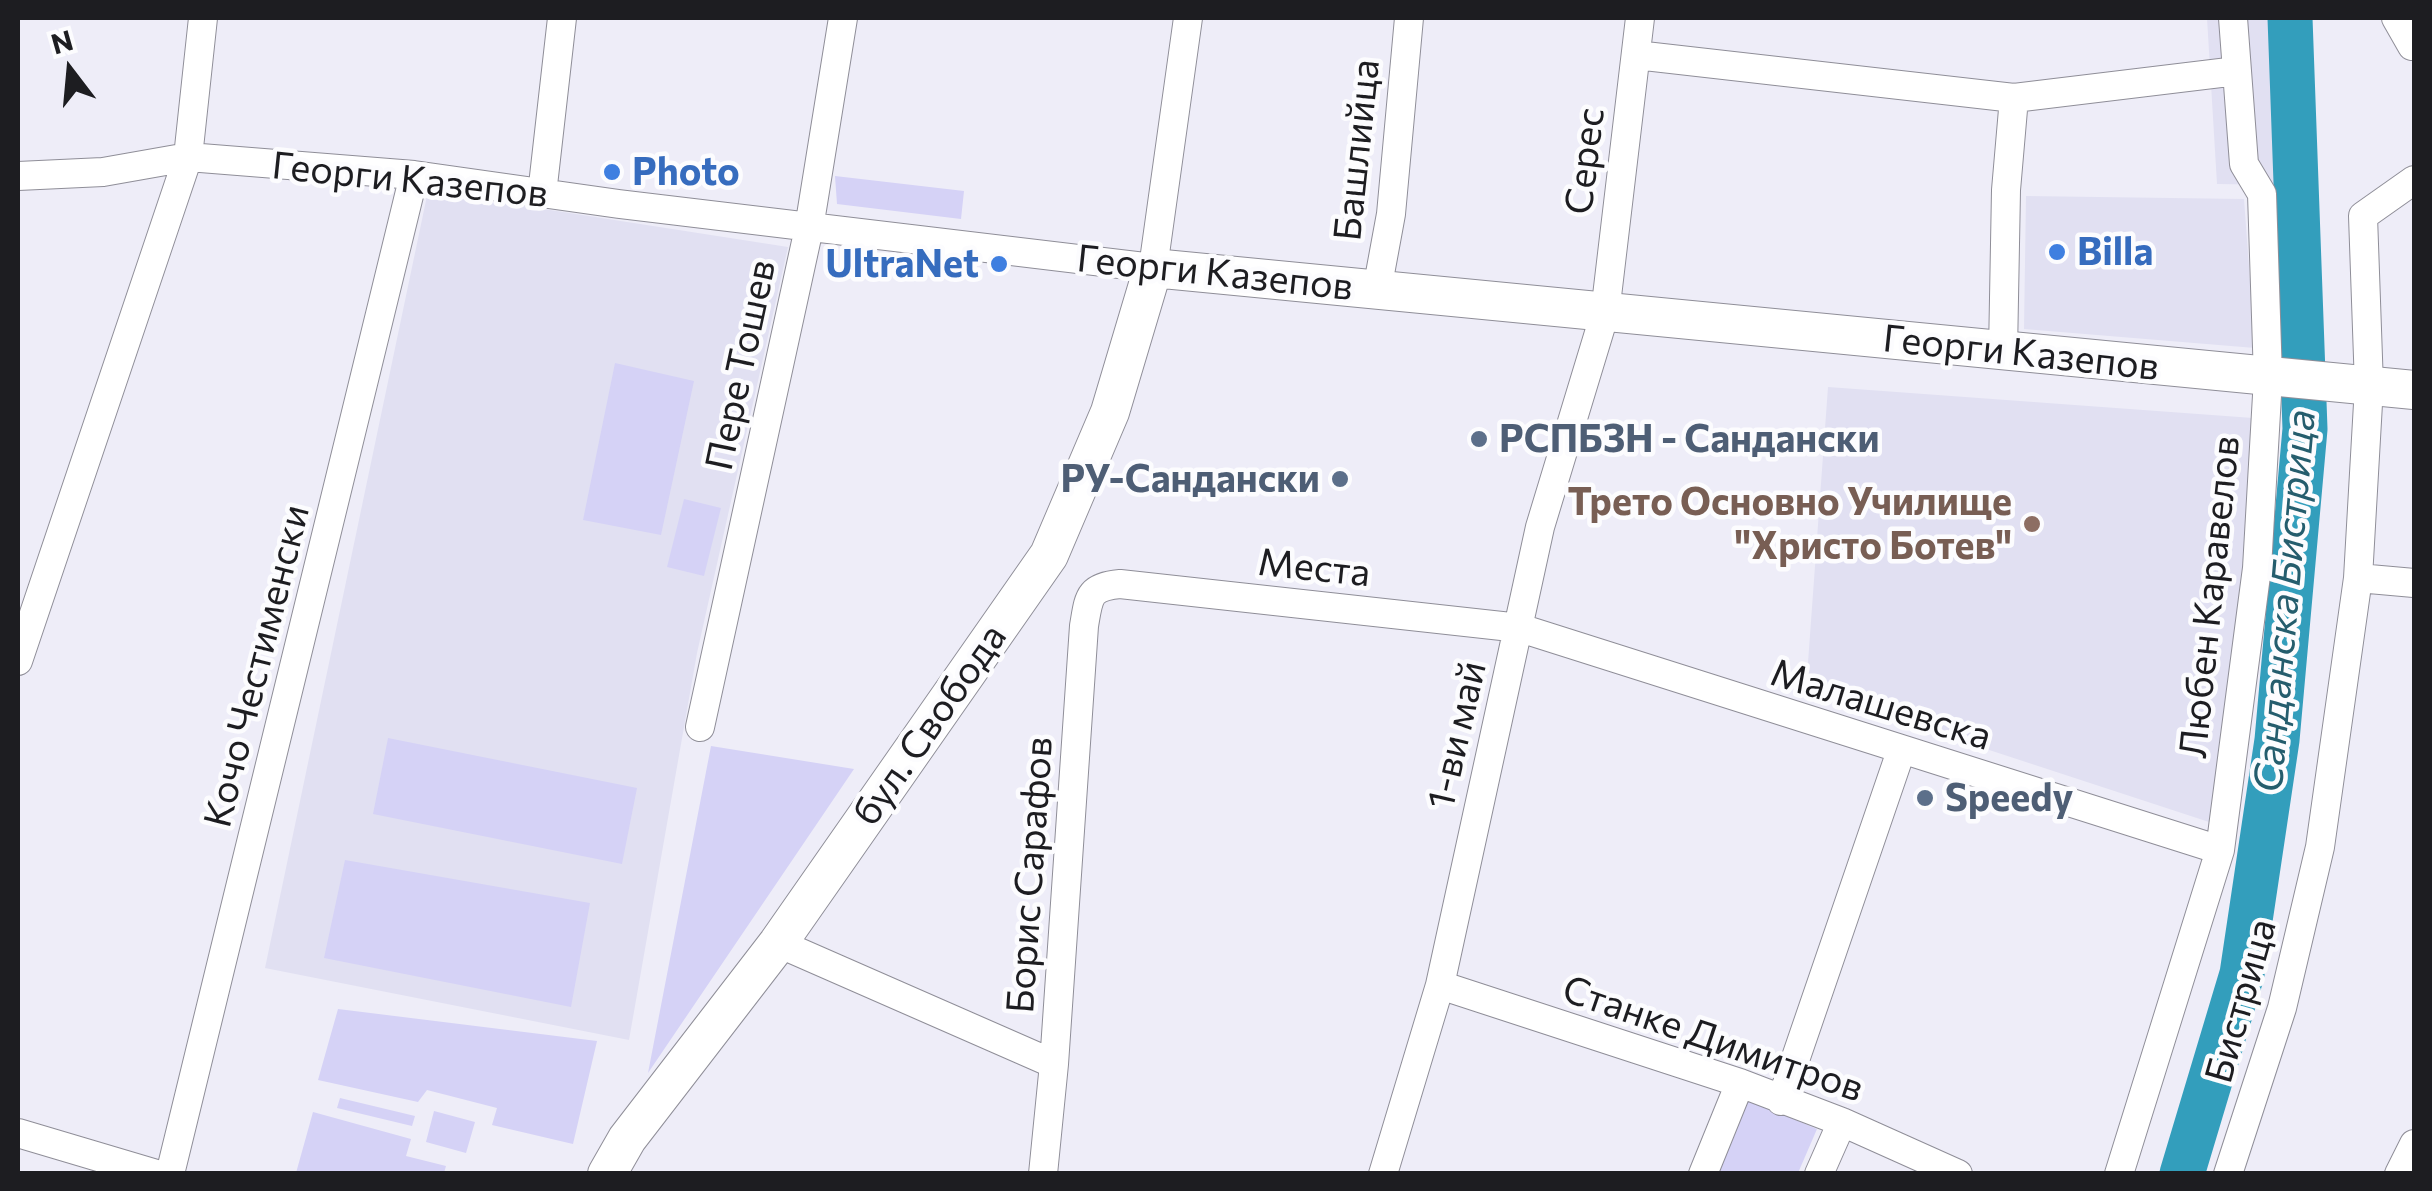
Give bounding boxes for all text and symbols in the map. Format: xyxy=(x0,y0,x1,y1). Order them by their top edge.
north arrow xyxy=(20,20,120,120)
text: N xyxy=(47,22,77,60)
street label: Башлийца xyxy=(1325,57,1389,243)
street label: Серес xyxy=(1556,105,1614,217)
street label: Георги Казепов xyxy=(270,143,550,217)
place label: Photo xyxy=(632,149,740,195)
marker: Photo xyxy=(601,161,623,183)
place label: Billa xyxy=(2077,229,2153,275)
street label: Георги Казепов xyxy=(1075,236,1355,310)
place label: UltraNet xyxy=(825,241,979,287)
marker: Billa xyxy=(2046,241,2068,263)
marker: UltraNet xyxy=(988,253,1010,275)
street label: Пере Тошев xyxy=(696,256,786,474)
street label: Георги Казепов xyxy=(1881,316,2161,390)
water label: Санданска Бистрица xyxy=(2244,408,2326,794)
place label: РСПБЗН - Сандански xyxy=(1499,416,1880,462)
marker: РСПБЗН - Сандански xyxy=(1468,428,1490,450)
street label: Любен Каравелов xyxy=(2170,434,2250,760)
place label: РУ-Сандански xyxy=(1060,456,1320,502)
marker: РУ-Сандански xyxy=(1329,468,1351,490)
place label: Трето Основно Училище "Христо Ботев" xyxy=(1567,479,2012,568)
street label: Кочо Честименски xyxy=(195,500,319,832)
marker: Трето Основно Училище "Христо Ботев" xyxy=(2021,513,2043,535)
street label: Места xyxy=(1256,539,1372,597)
street label: бул. Свобода xyxy=(844,616,1016,834)
street label: Малашевска xyxy=(1765,650,1997,760)
street label: 1-ви май xyxy=(1418,657,1496,813)
street label: Борис Сарафов xyxy=(998,735,1062,1015)
place label: Speedy xyxy=(1945,775,2073,821)
marker: Speedy xyxy=(1914,787,1936,809)
street label: Бистрица xyxy=(2196,914,2286,1088)
street label: Станке Димитров xyxy=(1557,966,1869,1112)

